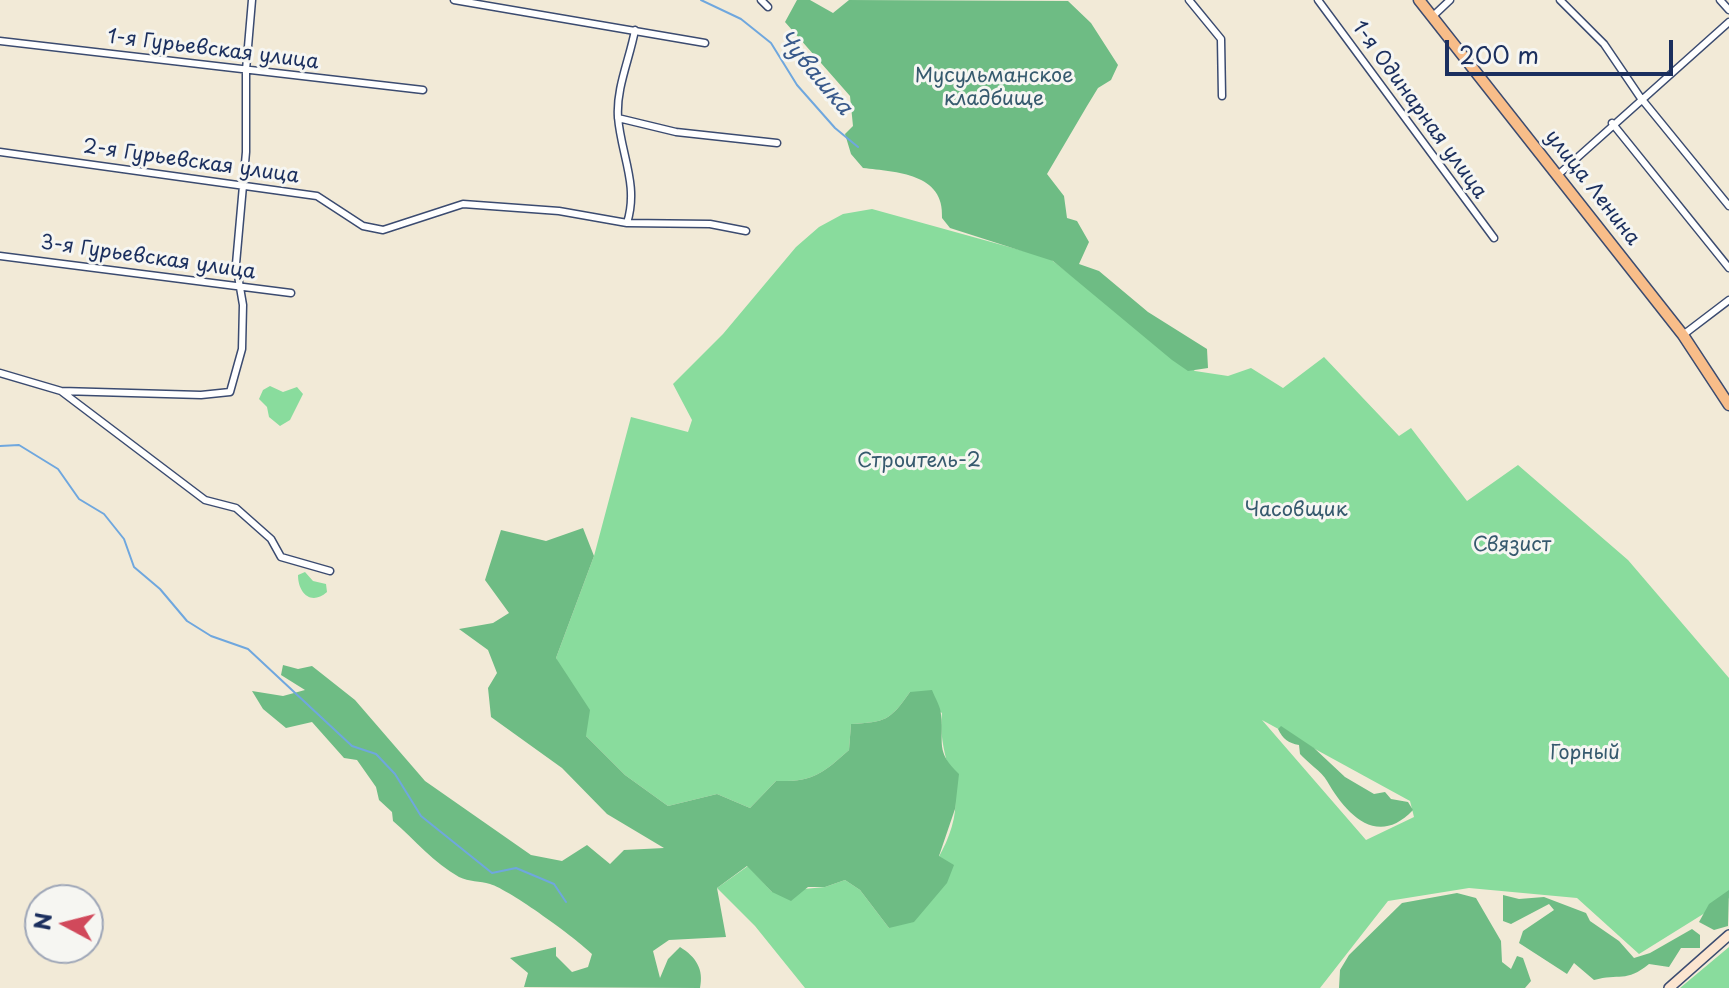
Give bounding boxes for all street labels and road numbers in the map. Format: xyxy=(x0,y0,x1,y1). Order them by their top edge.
street label: 1-я Одинарная улица xyxy=(1346,16,1492,204)
street label: 1-я Гурьевская улица xyxy=(106,25,320,75)
street label: улица Ленина xyxy=(1539,125,1645,251)
street label: 2-я Гурьевская улица xyxy=(81,135,301,189)
street label: 3-я Гурьевская улица xyxy=(39,231,257,285)

